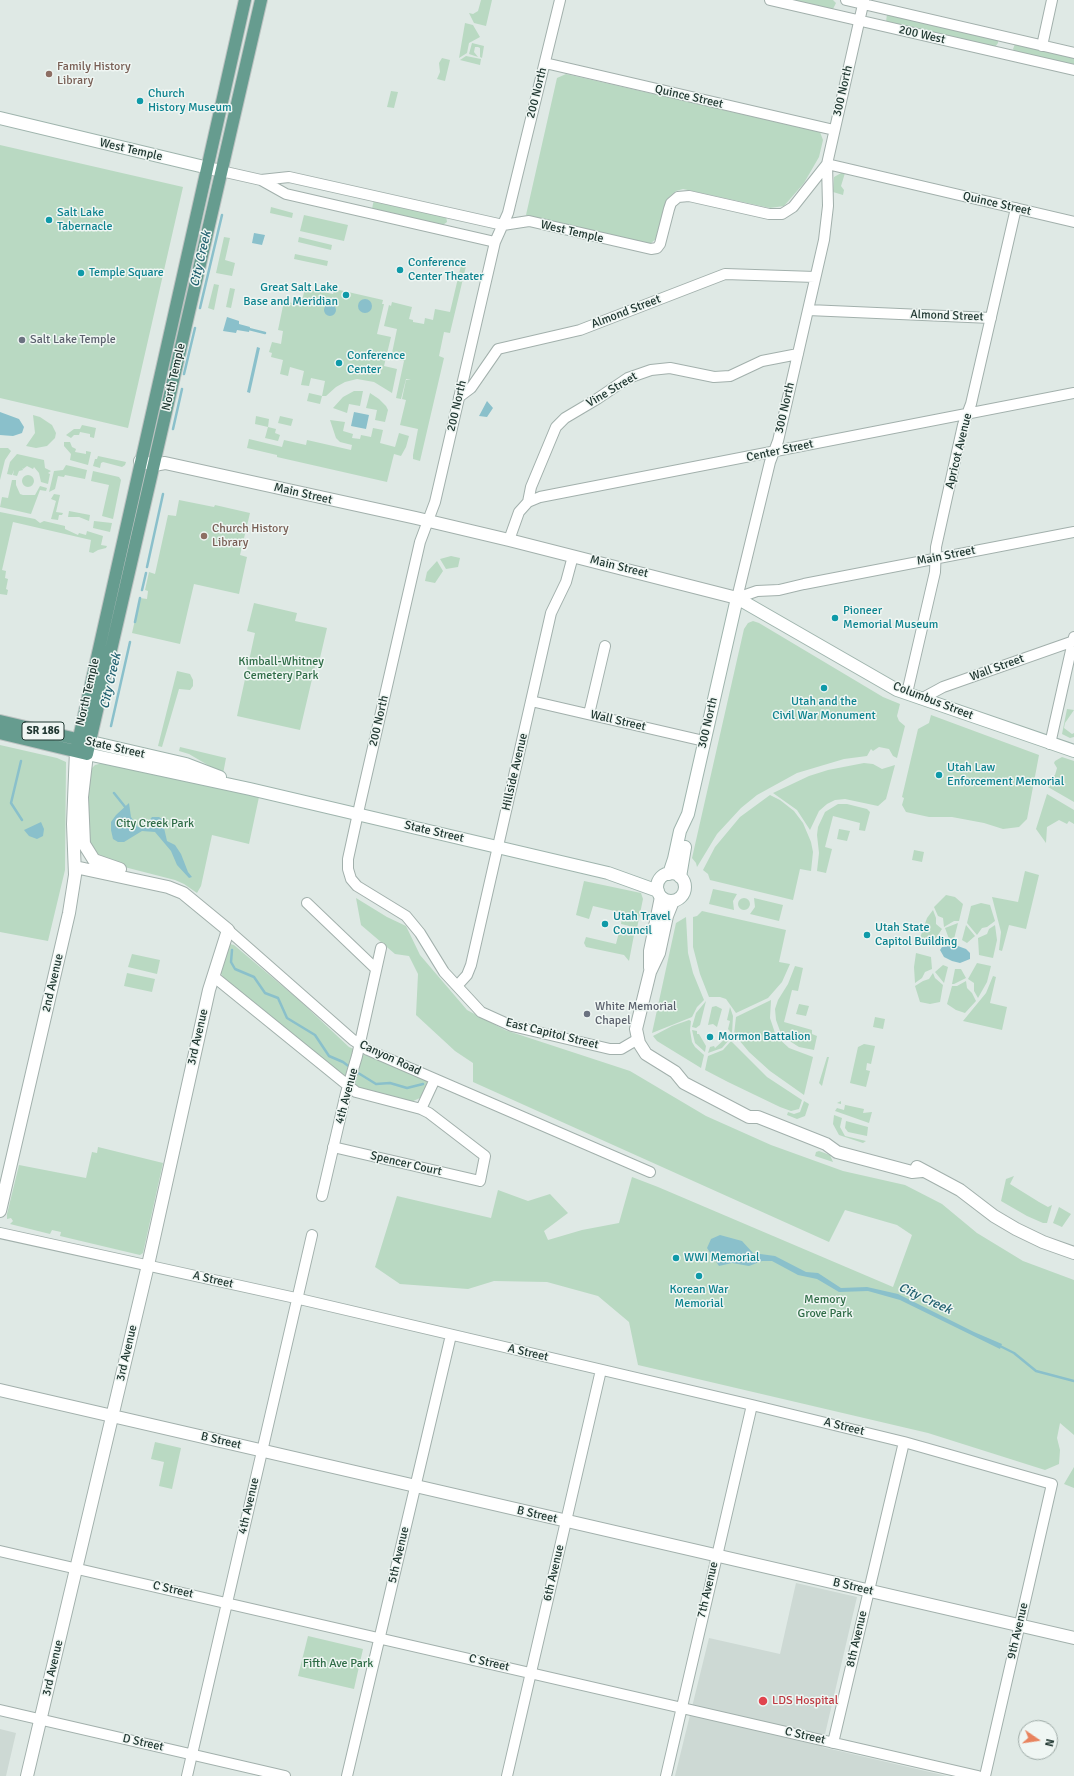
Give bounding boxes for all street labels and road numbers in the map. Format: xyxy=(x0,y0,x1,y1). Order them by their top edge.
street label: 200 West xyxy=(897,23,947,47)
street label: 300 North xyxy=(830,64,856,118)
street label: 200 North xyxy=(524,66,550,120)
street label: Quince Street xyxy=(653,82,725,112)
street label: West Temple xyxy=(98,136,164,164)
street label: Quince Street xyxy=(961,189,1033,219)
street label: West Temple xyxy=(539,218,605,246)
street label: Almond Street xyxy=(589,292,663,332)
street label: Almond Street xyxy=(910,308,984,324)
street label: North Temple xyxy=(159,342,189,412)
street label: Vine Street xyxy=(584,369,640,411)
street label: 200 North xyxy=(444,379,470,433)
street label: 300 North xyxy=(772,381,798,435)
street label: Apricot Avenue xyxy=(943,412,975,490)
street label: Center Street xyxy=(745,437,815,465)
street label: Main Street xyxy=(272,480,334,508)
street label: Main Street xyxy=(915,543,977,569)
street label: Main Street xyxy=(588,553,650,581)
street label: Wall Street xyxy=(968,652,1026,684)
street label: North Temple xyxy=(73,657,103,727)
street label: Columbus Street xyxy=(891,679,975,723)
street label: 200 North xyxy=(366,694,392,748)
street label: 300 North xyxy=(695,696,721,750)
street label: Wall Street xyxy=(589,708,647,734)
road number: SR 186 xyxy=(22,722,64,740)
street label: Hillside Avenue xyxy=(499,732,531,812)
street label: State Street xyxy=(84,734,146,762)
street label: State Street xyxy=(403,818,465,846)
street label: 2nd Avenue xyxy=(39,952,67,1014)
street label: 3rd Avenue xyxy=(185,1007,211,1067)
street label: East Capitol Street xyxy=(504,1015,600,1053)
street label: Canyon Road xyxy=(357,1037,423,1079)
street label: 4th Avenue xyxy=(333,1066,361,1126)
street label: Spencer Court xyxy=(369,1149,443,1179)
street label: A Street xyxy=(191,1268,235,1292)
street label: 3rd Avenue xyxy=(114,1323,140,1383)
street label: A Street xyxy=(506,1341,550,1365)
street label: A Street xyxy=(822,1415,866,1439)
street label: B Street xyxy=(199,1429,243,1453)
street label: 4th Avenue xyxy=(236,1476,262,1536)
street label: B Street xyxy=(515,1503,559,1527)
street label: 5th Avenue xyxy=(386,1525,412,1585)
street label: 6th Avenue xyxy=(541,1543,567,1603)
street label: 7th Avenue xyxy=(695,1560,721,1620)
street label: B Street xyxy=(831,1575,875,1599)
street label: C Street xyxy=(151,1578,195,1602)
street label: 9th Avenue xyxy=(1005,1601,1031,1661)
street label: 8th Avenue xyxy=(844,1609,870,1669)
street label: 3rd Avenue xyxy=(40,1638,66,1698)
street label: C Street xyxy=(467,1651,511,1675)
street label: C Street xyxy=(783,1724,827,1748)
street label: D Street xyxy=(121,1731,165,1755)

